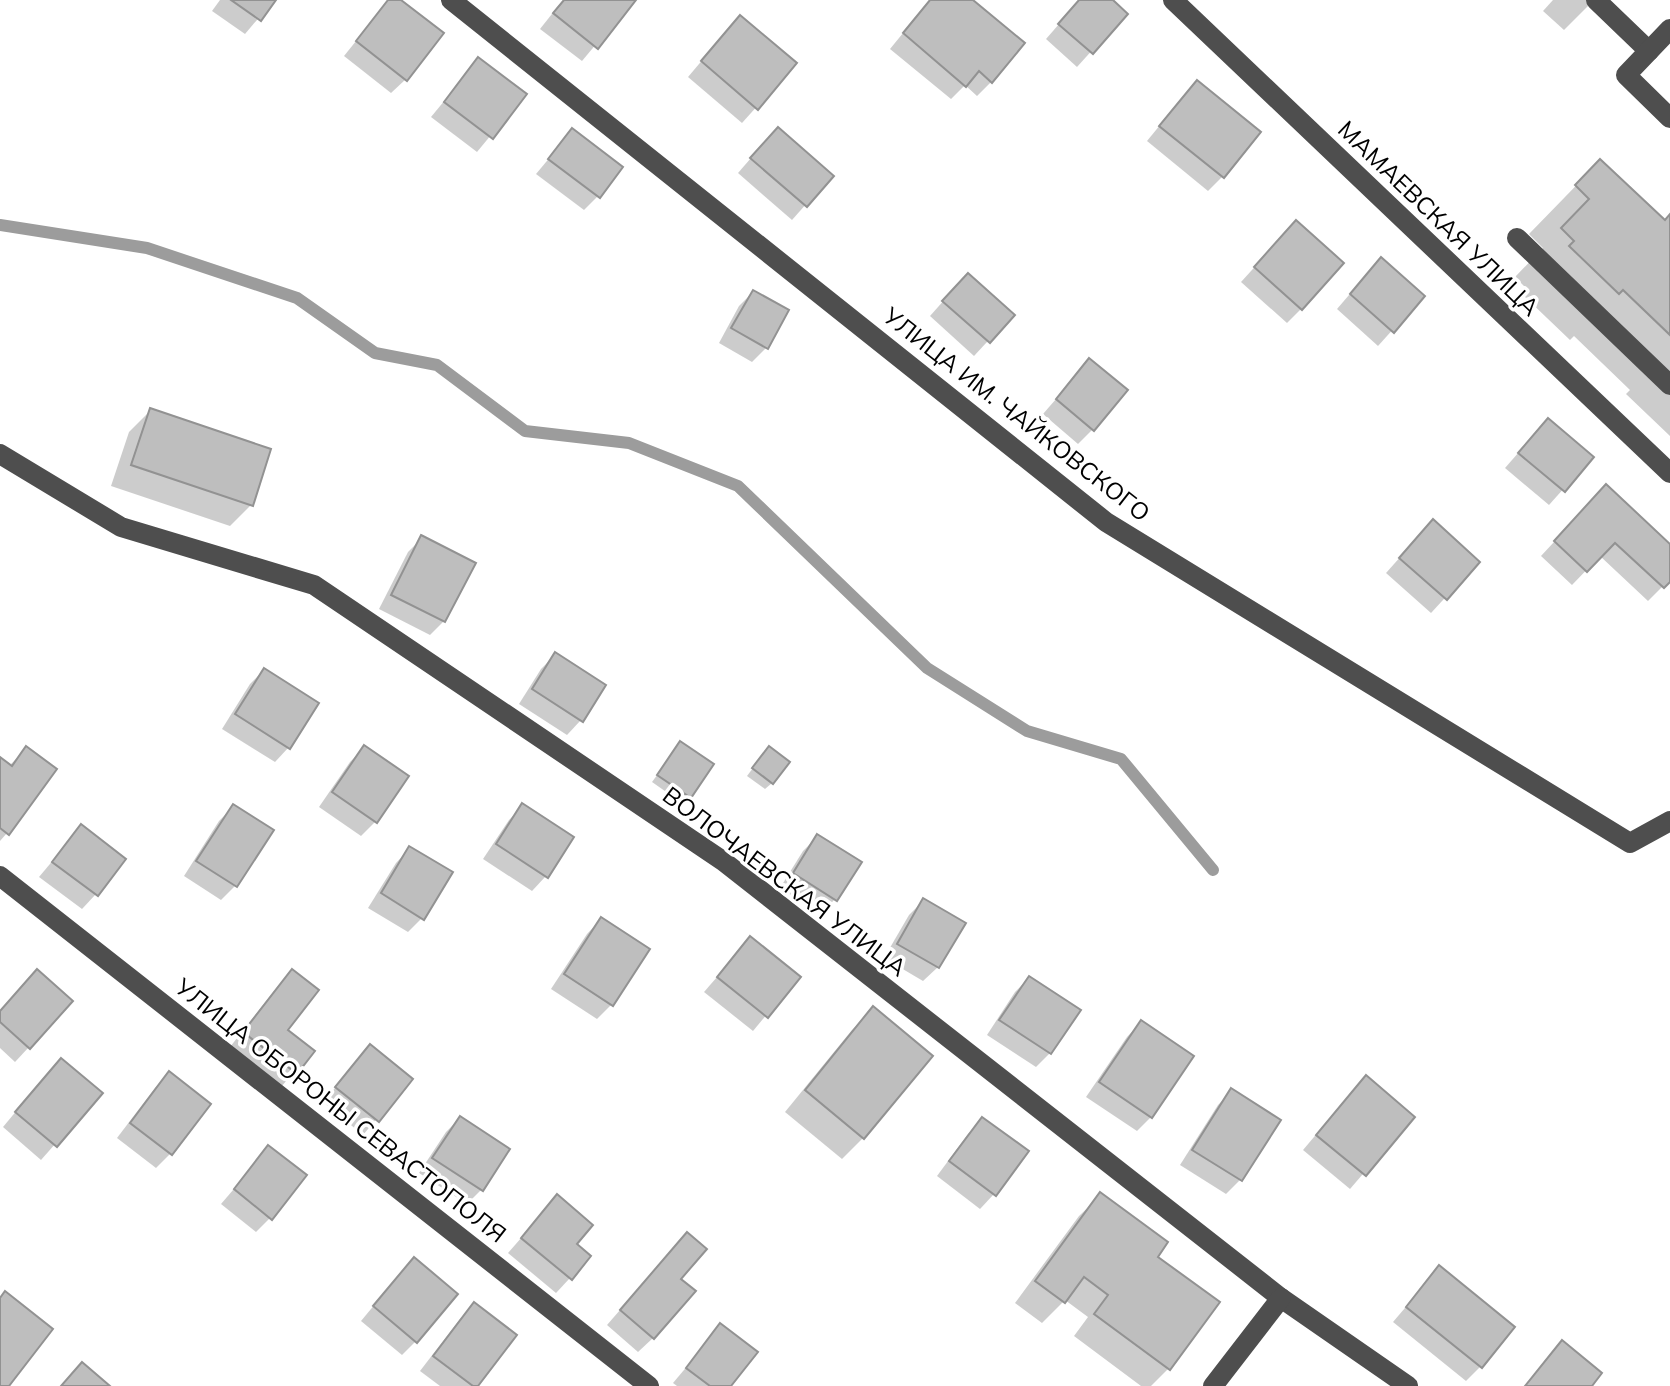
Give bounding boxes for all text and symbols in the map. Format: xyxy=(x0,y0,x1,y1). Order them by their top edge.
street label: МАМАЕВСКАЯ УЛИЦА xyxy=(1332,114,1546,322)
street label: УЛИЦА ИМ. ЧАЙКОВСКОГО xyxy=(877,300,1156,528)
street label: ВОЛОЧАЕВСКАЯ УЛИЦА xyxy=(657,779,913,983)
street label: УЛИЦА ОБОРОНЫ СЕВАСТОПОЛЯ xyxy=(169,971,512,1249)

